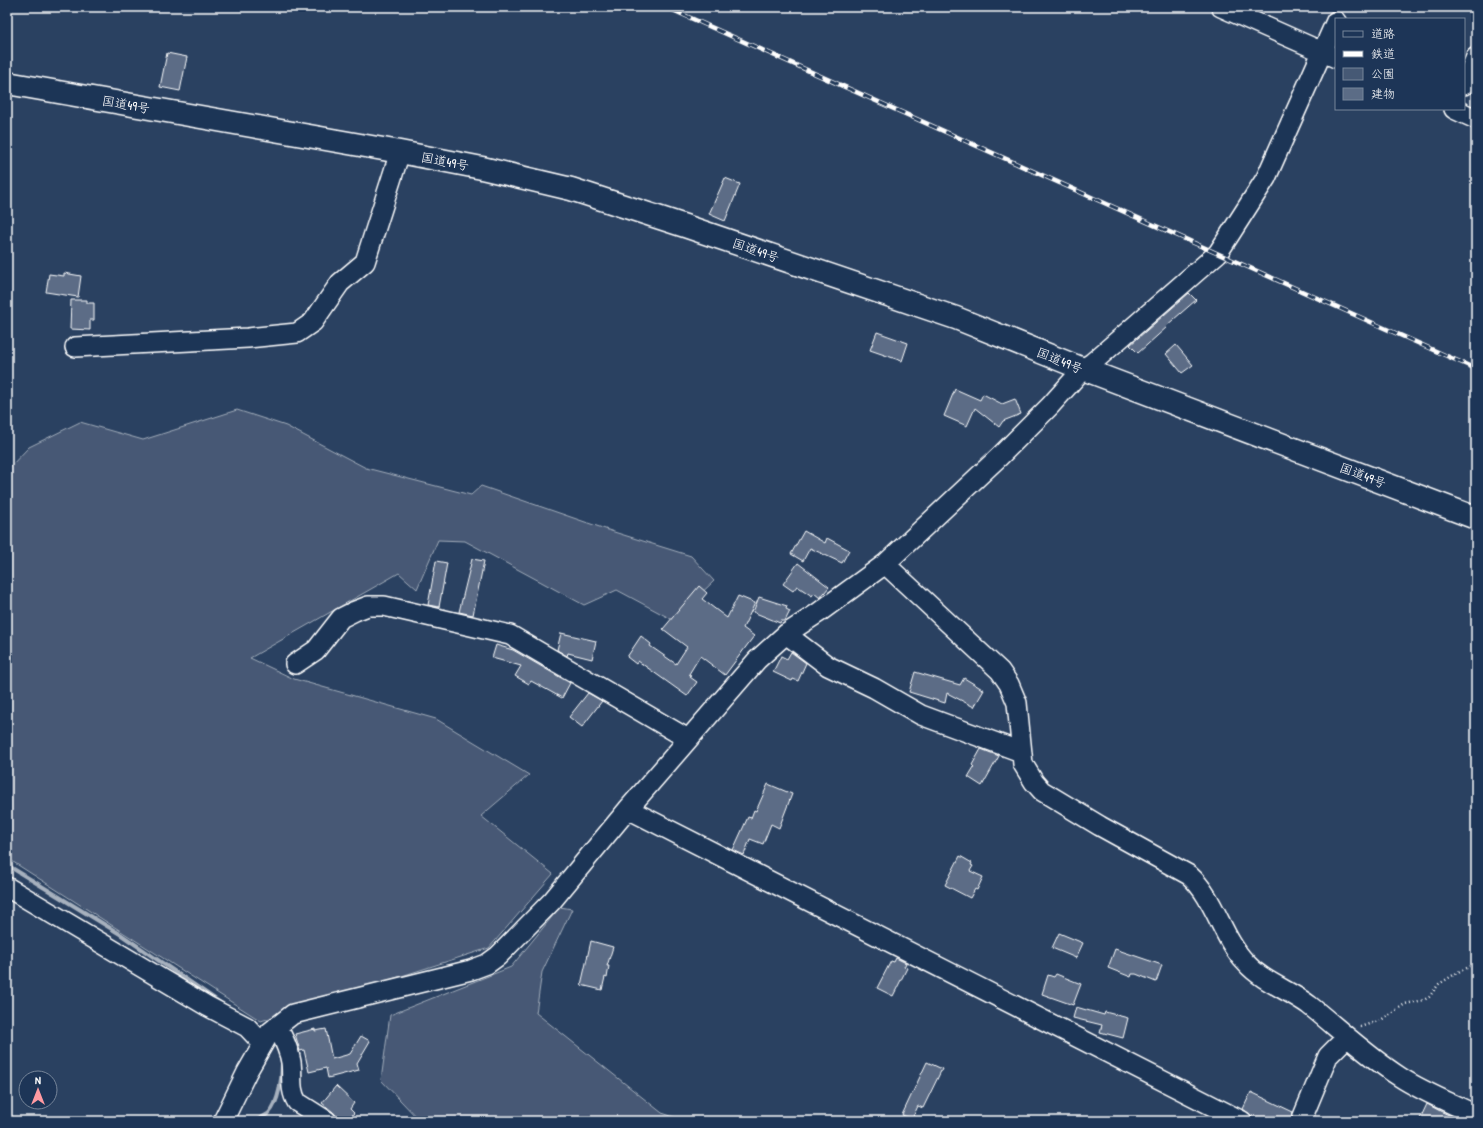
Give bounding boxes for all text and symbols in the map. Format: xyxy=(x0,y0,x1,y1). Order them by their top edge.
legend xyxy=(1335,18,1465,110)
text: 道路 xyxy=(1371,25,1395,42)
text: 鉄道 xyxy=(1371,45,1395,62)
text: 公園 xyxy=(1371,65,1395,82)
text: 建物 xyxy=(1371,85,1395,102)
street label: 国道49号 xyxy=(100,91,152,117)
street label: 国道49号 xyxy=(419,148,471,174)
street label: 国道49号 xyxy=(730,234,782,266)
street label: 国道49号 xyxy=(1034,343,1086,377)
street label: 国道49号 xyxy=(1337,458,1389,492)
north arrow xyxy=(18,1070,58,1110)
text: N xyxy=(35,1073,41,1087)

